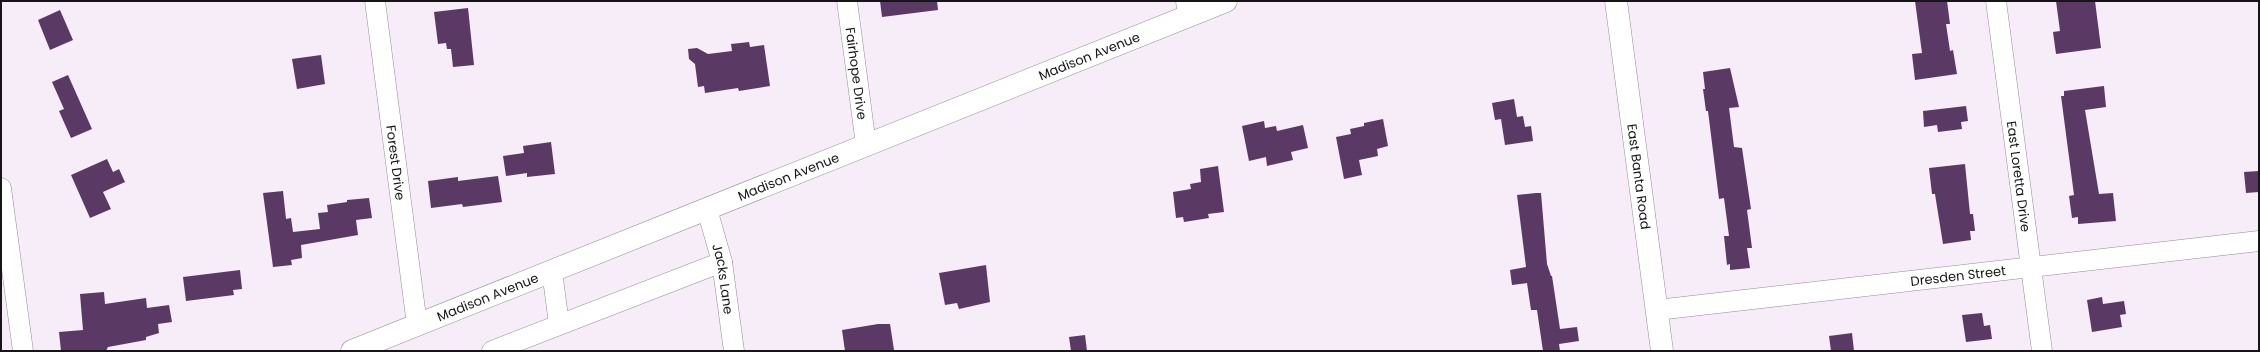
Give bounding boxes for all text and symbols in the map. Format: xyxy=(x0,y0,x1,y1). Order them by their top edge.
street label: Fairhope Drive xyxy=(841,26,872,121)
street label: Madison Avenue xyxy=(1036,27,1143,85)
street label: East Loretta Drive xyxy=(2002,120,2035,233)
street label: East Banta Road xyxy=(1622,123,1655,231)
street label: Forest Drive xyxy=(381,124,410,201)
street label: Madison Avenue xyxy=(735,148,842,206)
street label: Jacks Lane xyxy=(707,241,738,315)
street label: Dresden Street xyxy=(1909,261,2007,291)
street label: Madison Avenue xyxy=(434,268,541,326)

